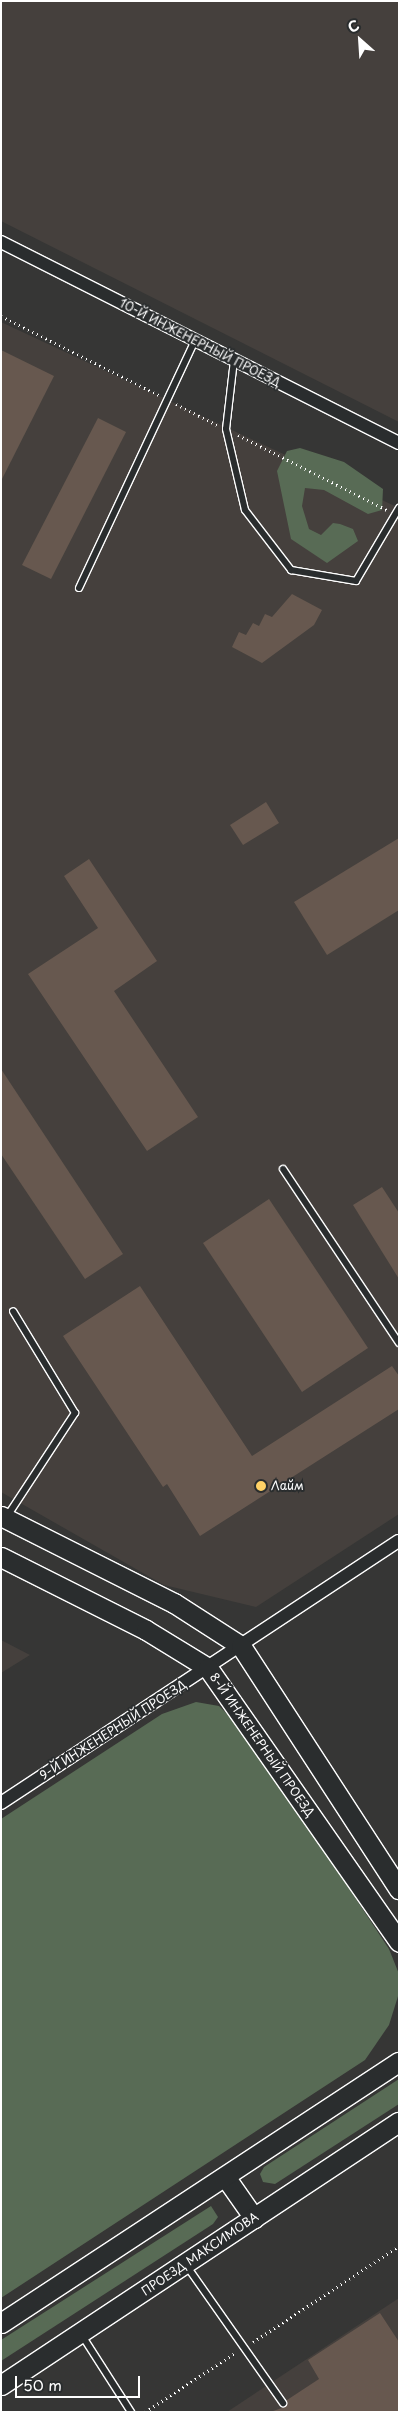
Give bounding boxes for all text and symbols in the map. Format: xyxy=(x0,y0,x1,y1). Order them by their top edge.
text: С xyxy=(344,14,363,38)
north arrow xyxy=(335,15,385,65)
street label: 10-Й ИНЖЕНЕРНЫЙ ПРОЕЗД xyxy=(117,296,283,390)
place label: Лайм xyxy=(271,1479,304,1493)
marker: Лайм xyxy=(255,1480,267,1492)
street label: 8-Й ИНЖЕНЕРНЫЙ ПРОЕЗД xyxy=(207,1670,317,1820)
street label: 9-Й ИНЖЕНЕРНЫЙ ПРОЕЗД xyxy=(37,1677,189,1783)
street label: ПРОЕЗД МАКСИМОВА xyxy=(139,2209,261,2299)
scale bar xyxy=(18,2366,142,2398)
text: 50 m xyxy=(23,2373,62,2396)

